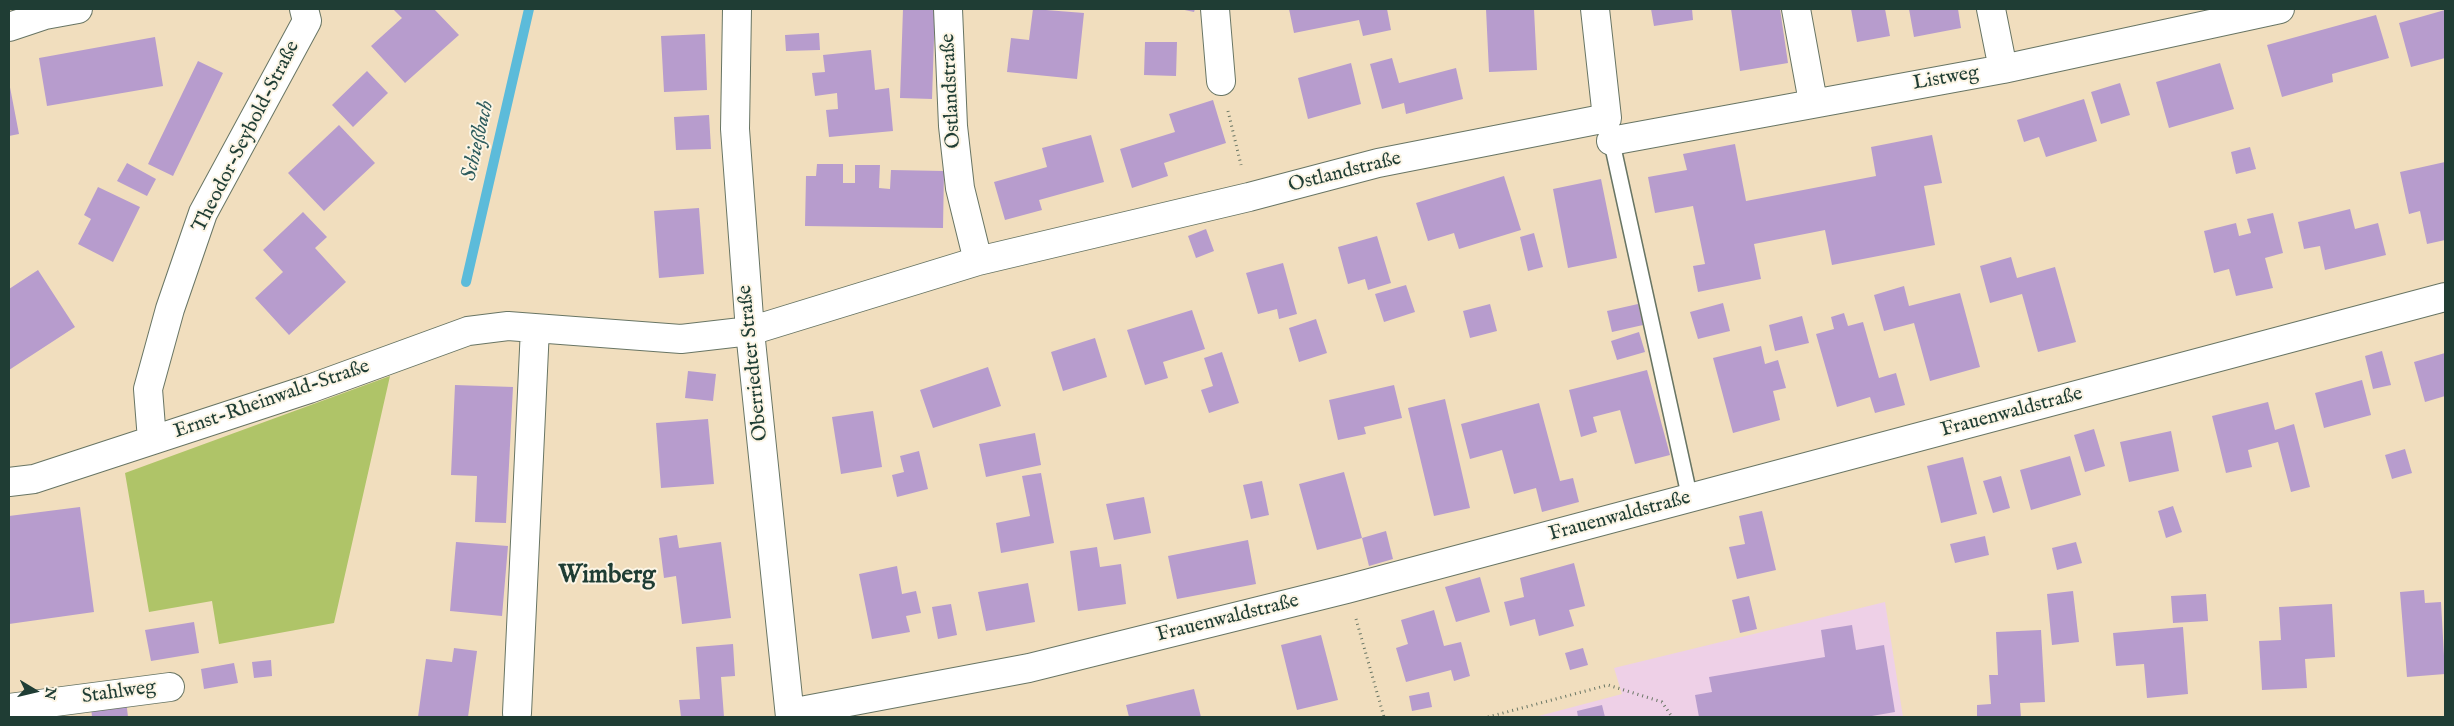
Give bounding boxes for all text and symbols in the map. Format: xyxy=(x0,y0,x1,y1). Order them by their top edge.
street label: Ostlandstraße xyxy=(937,33,967,149)
street label: Theodor-Seybold-Straße xyxy=(188,37,306,237)
street label: Listweg xyxy=(1911,61,1981,97)
water label: Schießbach xyxy=(458,99,500,183)
street label: Ostlandstraße xyxy=(1286,147,1404,199)
street label: Oberriedter Straße xyxy=(734,284,774,442)
street label: Ernst-Rheinwald-Straße xyxy=(171,355,373,445)
street label: Frauenwaldstraße xyxy=(1939,383,2085,443)
street label: Frauenwaldstraße xyxy=(1547,487,1693,547)
district label: Wimberg xyxy=(558,562,656,592)
street label: Frauenwaldstraße xyxy=(1154,590,1302,648)
north arrow xyxy=(10,666,60,716)
street label: Stahlweg xyxy=(80,676,158,710)
text: N xyxy=(40,686,60,701)

